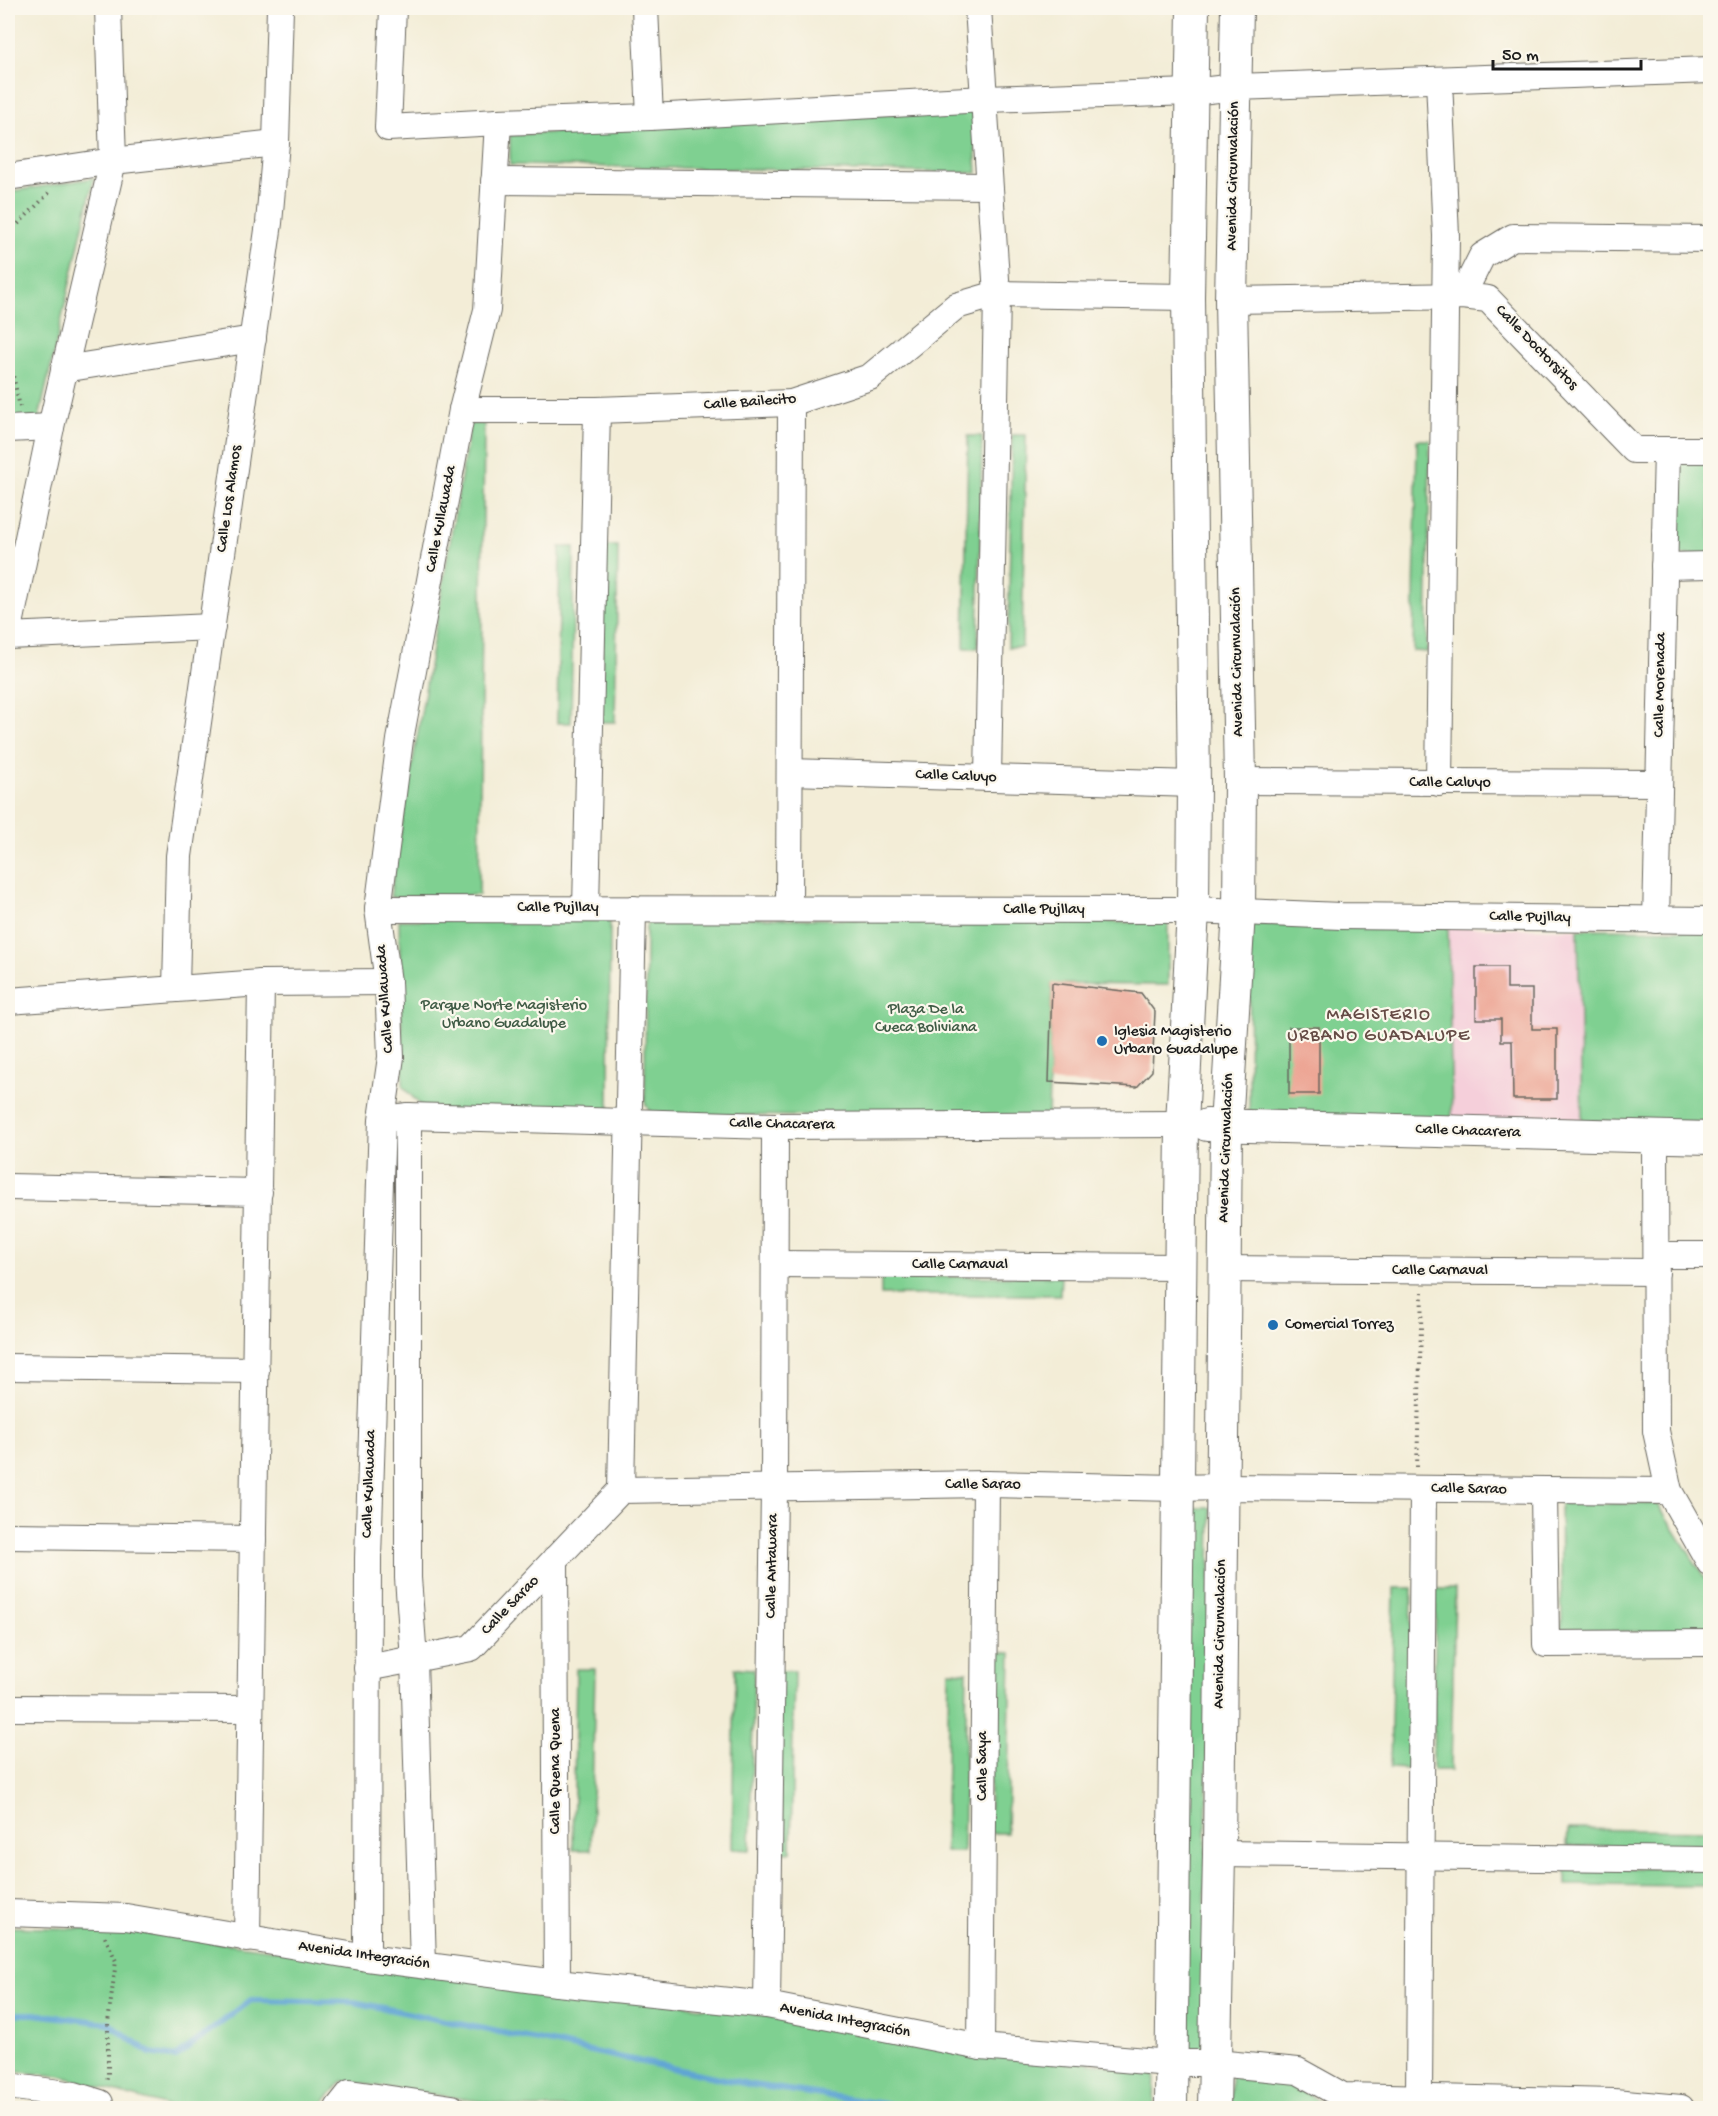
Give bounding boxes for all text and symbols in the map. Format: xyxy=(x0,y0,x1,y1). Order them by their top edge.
scale bar xyxy=(1493,33,1642,71)
text: 50 m xyxy=(1502,46,1539,67)
street label: Avenida Circunvalación xyxy=(1223,101,1245,251)
street label: Calle Doctorsitos xyxy=(1490,301,1582,395)
street label: Calle Bailecito xyxy=(703,390,797,416)
street label: Calle Los Alamos xyxy=(213,443,247,554)
street label: Calle Kullawada xyxy=(422,463,462,574)
street label: Avenida Circunvalación xyxy=(1227,587,1249,737)
street label: Calle Morenada xyxy=(1651,631,1671,738)
street label: Calle Caluyo xyxy=(915,766,997,788)
street label: Calle Caluyo xyxy=(1409,774,1491,793)
street label: Calle Pujllay xyxy=(517,899,599,918)
street label: Calle Pujllay xyxy=(1003,901,1085,920)
street label: Calle Pujllay xyxy=(1489,908,1571,928)
street label: Calle Kullawada xyxy=(373,943,399,1054)
park label: Parque Norte Magisterio Urbano Guadalupe xyxy=(420,997,587,1034)
park label: Plaza De la Cueca Boliviana xyxy=(875,1001,978,1038)
district label: MAGISTERIO URBANO GUADALUPE xyxy=(1287,1005,1471,1047)
place label: Iglesia Magisterio Urbano Guadalupe xyxy=(1114,1023,1239,1060)
marker: Iglesia Magisterio Urbano Guadalupe xyxy=(1095,1034,1109,1048)
street label: Avenida Circunvalación xyxy=(1215,1073,1239,1223)
street label: Calle Chacarera xyxy=(729,1115,836,1135)
street label: Calle Chacarera xyxy=(1415,1121,1522,1143)
street label: Calle Carnaval xyxy=(912,1256,1008,1275)
street label: Calle Carnaval xyxy=(1392,1262,1488,1281)
place label: Comercial Torrez xyxy=(1285,1316,1394,1335)
marker: Comercial Torrez xyxy=(1266,1318,1280,1332)
street label: Calle Kullawada xyxy=(359,1428,381,1539)
street label: Calle Sarao xyxy=(945,1476,1021,1495)
street label: Calle Sarao xyxy=(1431,1480,1507,1500)
street label: Calle Antawara xyxy=(763,1512,783,1619)
street label: Avenida Circunvalación xyxy=(1210,1559,1232,1709)
street label: Calle Sarao xyxy=(478,1572,544,1640)
street label: Calle Quena Quena xyxy=(547,1707,566,1834)
street label: Calle Saya xyxy=(974,1730,993,1801)
street label: Avenida Integración xyxy=(297,1937,431,1975)
street label: Avenida Integración xyxy=(778,1999,912,2043)

